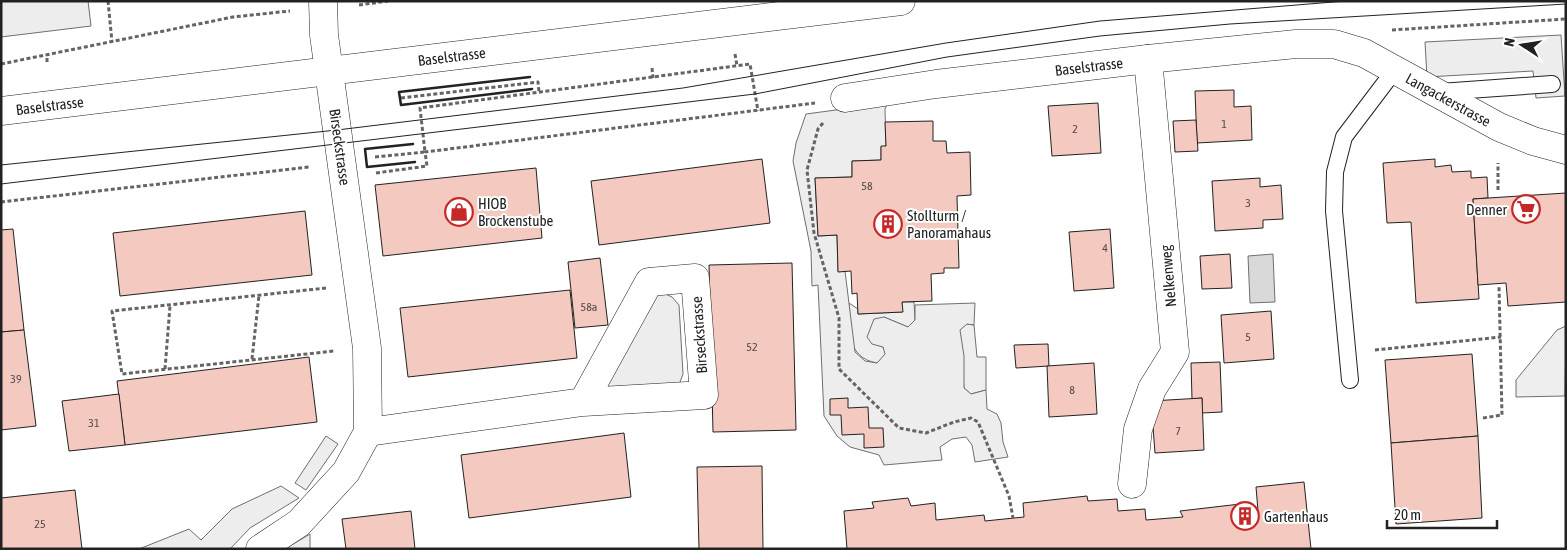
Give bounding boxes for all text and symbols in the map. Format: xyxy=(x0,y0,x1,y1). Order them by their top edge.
north arrow xyxy=(1497,20,1547,70)
text: N xyxy=(1501,37,1518,48)
street label: Baselstrasse xyxy=(417,43,487,69)
street label: Baselstrasse xyxy=(1054,54,1124,78)
street label: Langackerstrasse xyxy=(1403,69,1494,130)
street label: Baselstrasse xyxy=(15,92,85,118)
street label: Birseckstrasse xyxy=(326,108,354,187)
house number: 1 xyxy=(1221,117,1227,131)
house number: 2 xyxy=(1072,122,1078,136)
house number: 58 xyxy=(861,179,873,193)
supermarket icon: Denner xyxy=(1511,194,1541,224)
place label: HIOB Brockenstube xyxy=(478,195,553,229)
house number: 3 xyxy=(1245,196,1251,210)
shop icon: HIOB Brockenstube xyxy=(444,197,474,227)
place label: Denner xyxy=(1466,201,1508,218)
place label: Stollturm / Panoramahaus xyxy=(907,207,991,241)
building icon: Stollturm / Panoramahaus xyxy=(873,209,903,239)
house number: 4 xyxy=(1102,241,1108,255)
street label: Nelkenweg xyxy=(1157,244,1179,308)
street label: Birseckstrasse xyxy=(688,296,710,374)
house number: 58a xyxy=(581,300,597,314)
house number: 5 xyxy=(1245,330,1251,344)
house number: 52 xyxy=(746,340,758,354)
house number: 39 xyxy=(10,372,22,386)
house number: 8 xyxy=(1069,383,1075,397)
house number: 31 xyxy=(88,416,100,430)
house number: 7 xyxy=(1175,424,1181,438)
scale bar xyxy=(1387,498,1497,530)
building icon: Gartenhaus xyxy=(1230,501,1260,531)
text: 20 m xyxy=(1394,506,1421,523)
place label: Gartenhaus xyxy=(1264,508,1328,525)
house number: 25 xyxy=(34,517,46,531)

